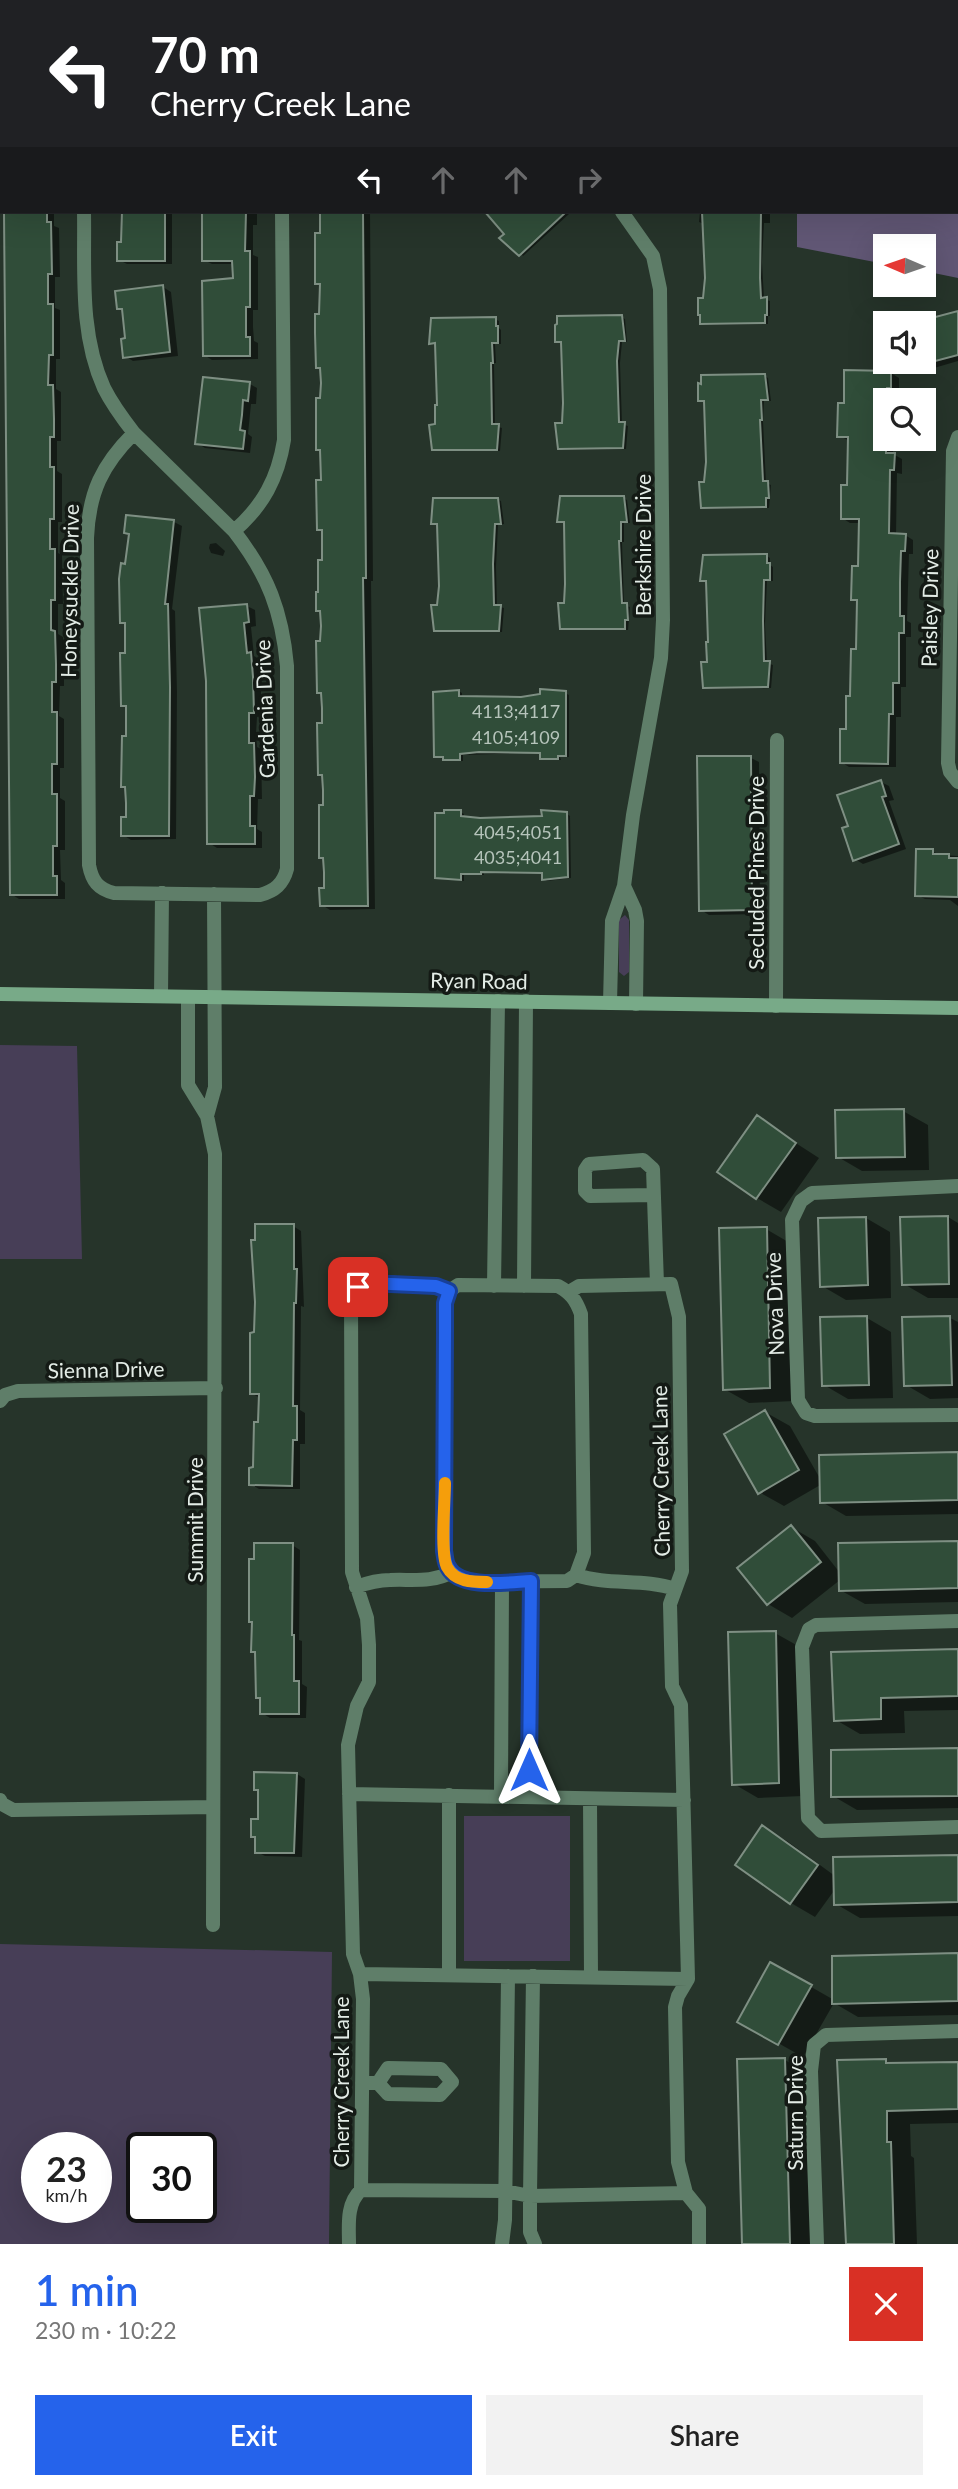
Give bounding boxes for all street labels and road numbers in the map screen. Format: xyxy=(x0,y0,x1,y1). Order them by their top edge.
street label: Berkshire Drive xyxy=(630,474,655,616)
street label: Honeysuckle Drive xyxy=(55,504,83,678)
street label: Paisley Drive xyxy=(915,549,943,667)
street label: Gardenia Drive xyxy=(249,639,279,779)
street label: Secluded Pines Drive xyxy=(743,776,768,970)
street label: Ryan Road xyxy=(430,967,528,993)
street label: Nova Drive xyxy=(760,1252,788,1356)
street label: Sienna Drive xyxy=(47,1355,165,1383)
street label: Cherry Creek Lane xyxy=(646,1385,674,1557)
street label: Summit Drive xyxy=(182,1457,207,1583)
street label: Cherry Creek Lane xyxy=(328,1996,353,2168)
street label: Saturn Drive xyxy=(782,2055,807,2171)

